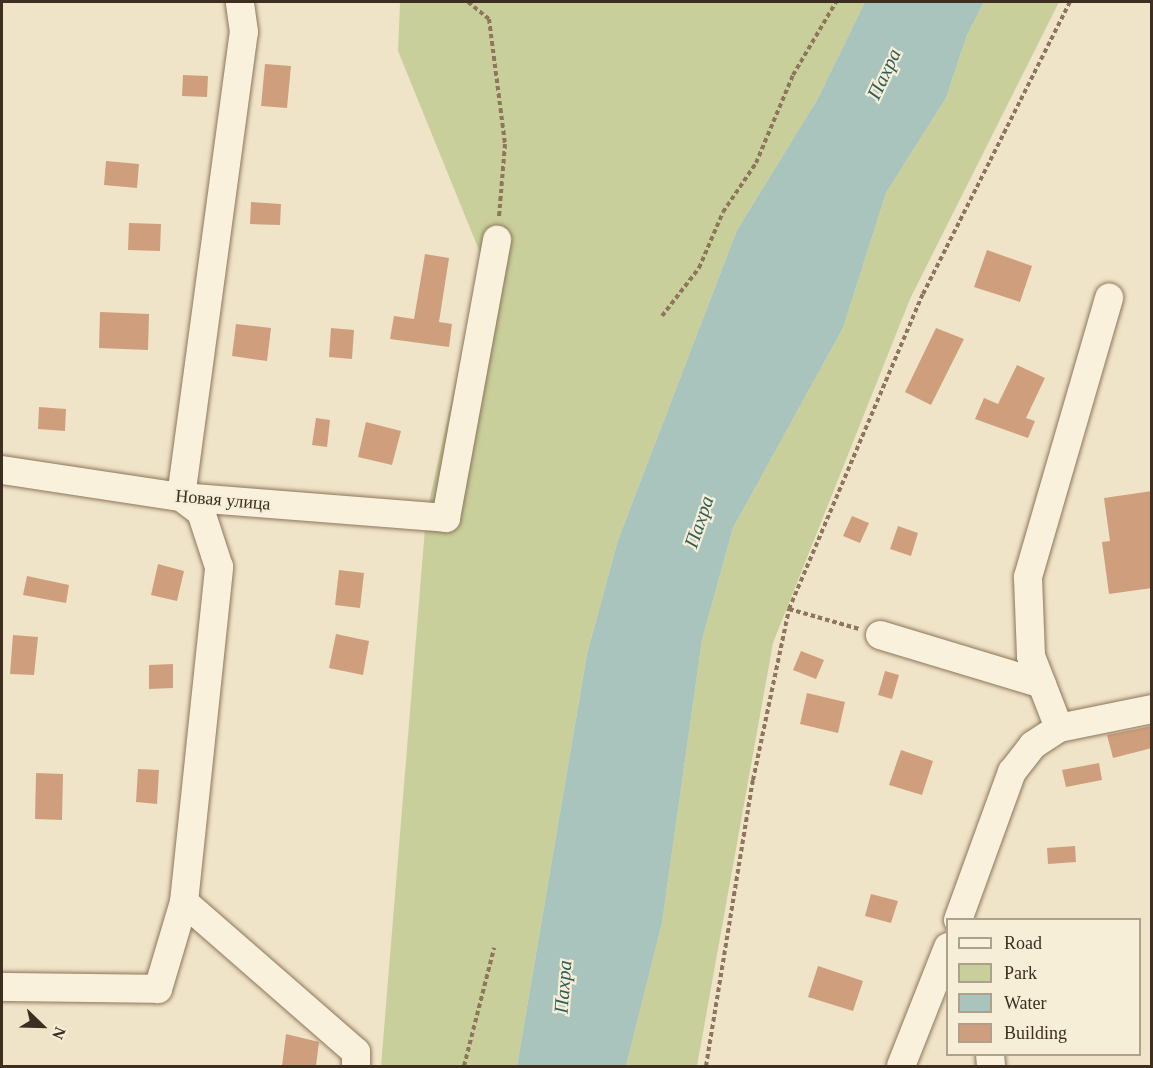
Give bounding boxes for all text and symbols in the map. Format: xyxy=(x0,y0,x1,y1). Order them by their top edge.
water label: Пахра xyxy=(862,45,906,103)
street label: Новая улица xyxy=(175,485,271,515)
water label: Пахра xyxy=(679,493,719,551)
legend xyxy=(946,918,1141,1056)
text: Road xyxy=(1004,933,1042,953)
water label: Пахра xyxy=(549,960,577,1014)
text: Park xyxy=(1004,963,1037,983)
text: Water xyxy=(1004,993,1047,1013)
north arrow xyxy=(12,996,72,1056)
text: Building xyxy=(1004,1023,1067,1043)
text: N xyxy=(49,1025,69,1042)

